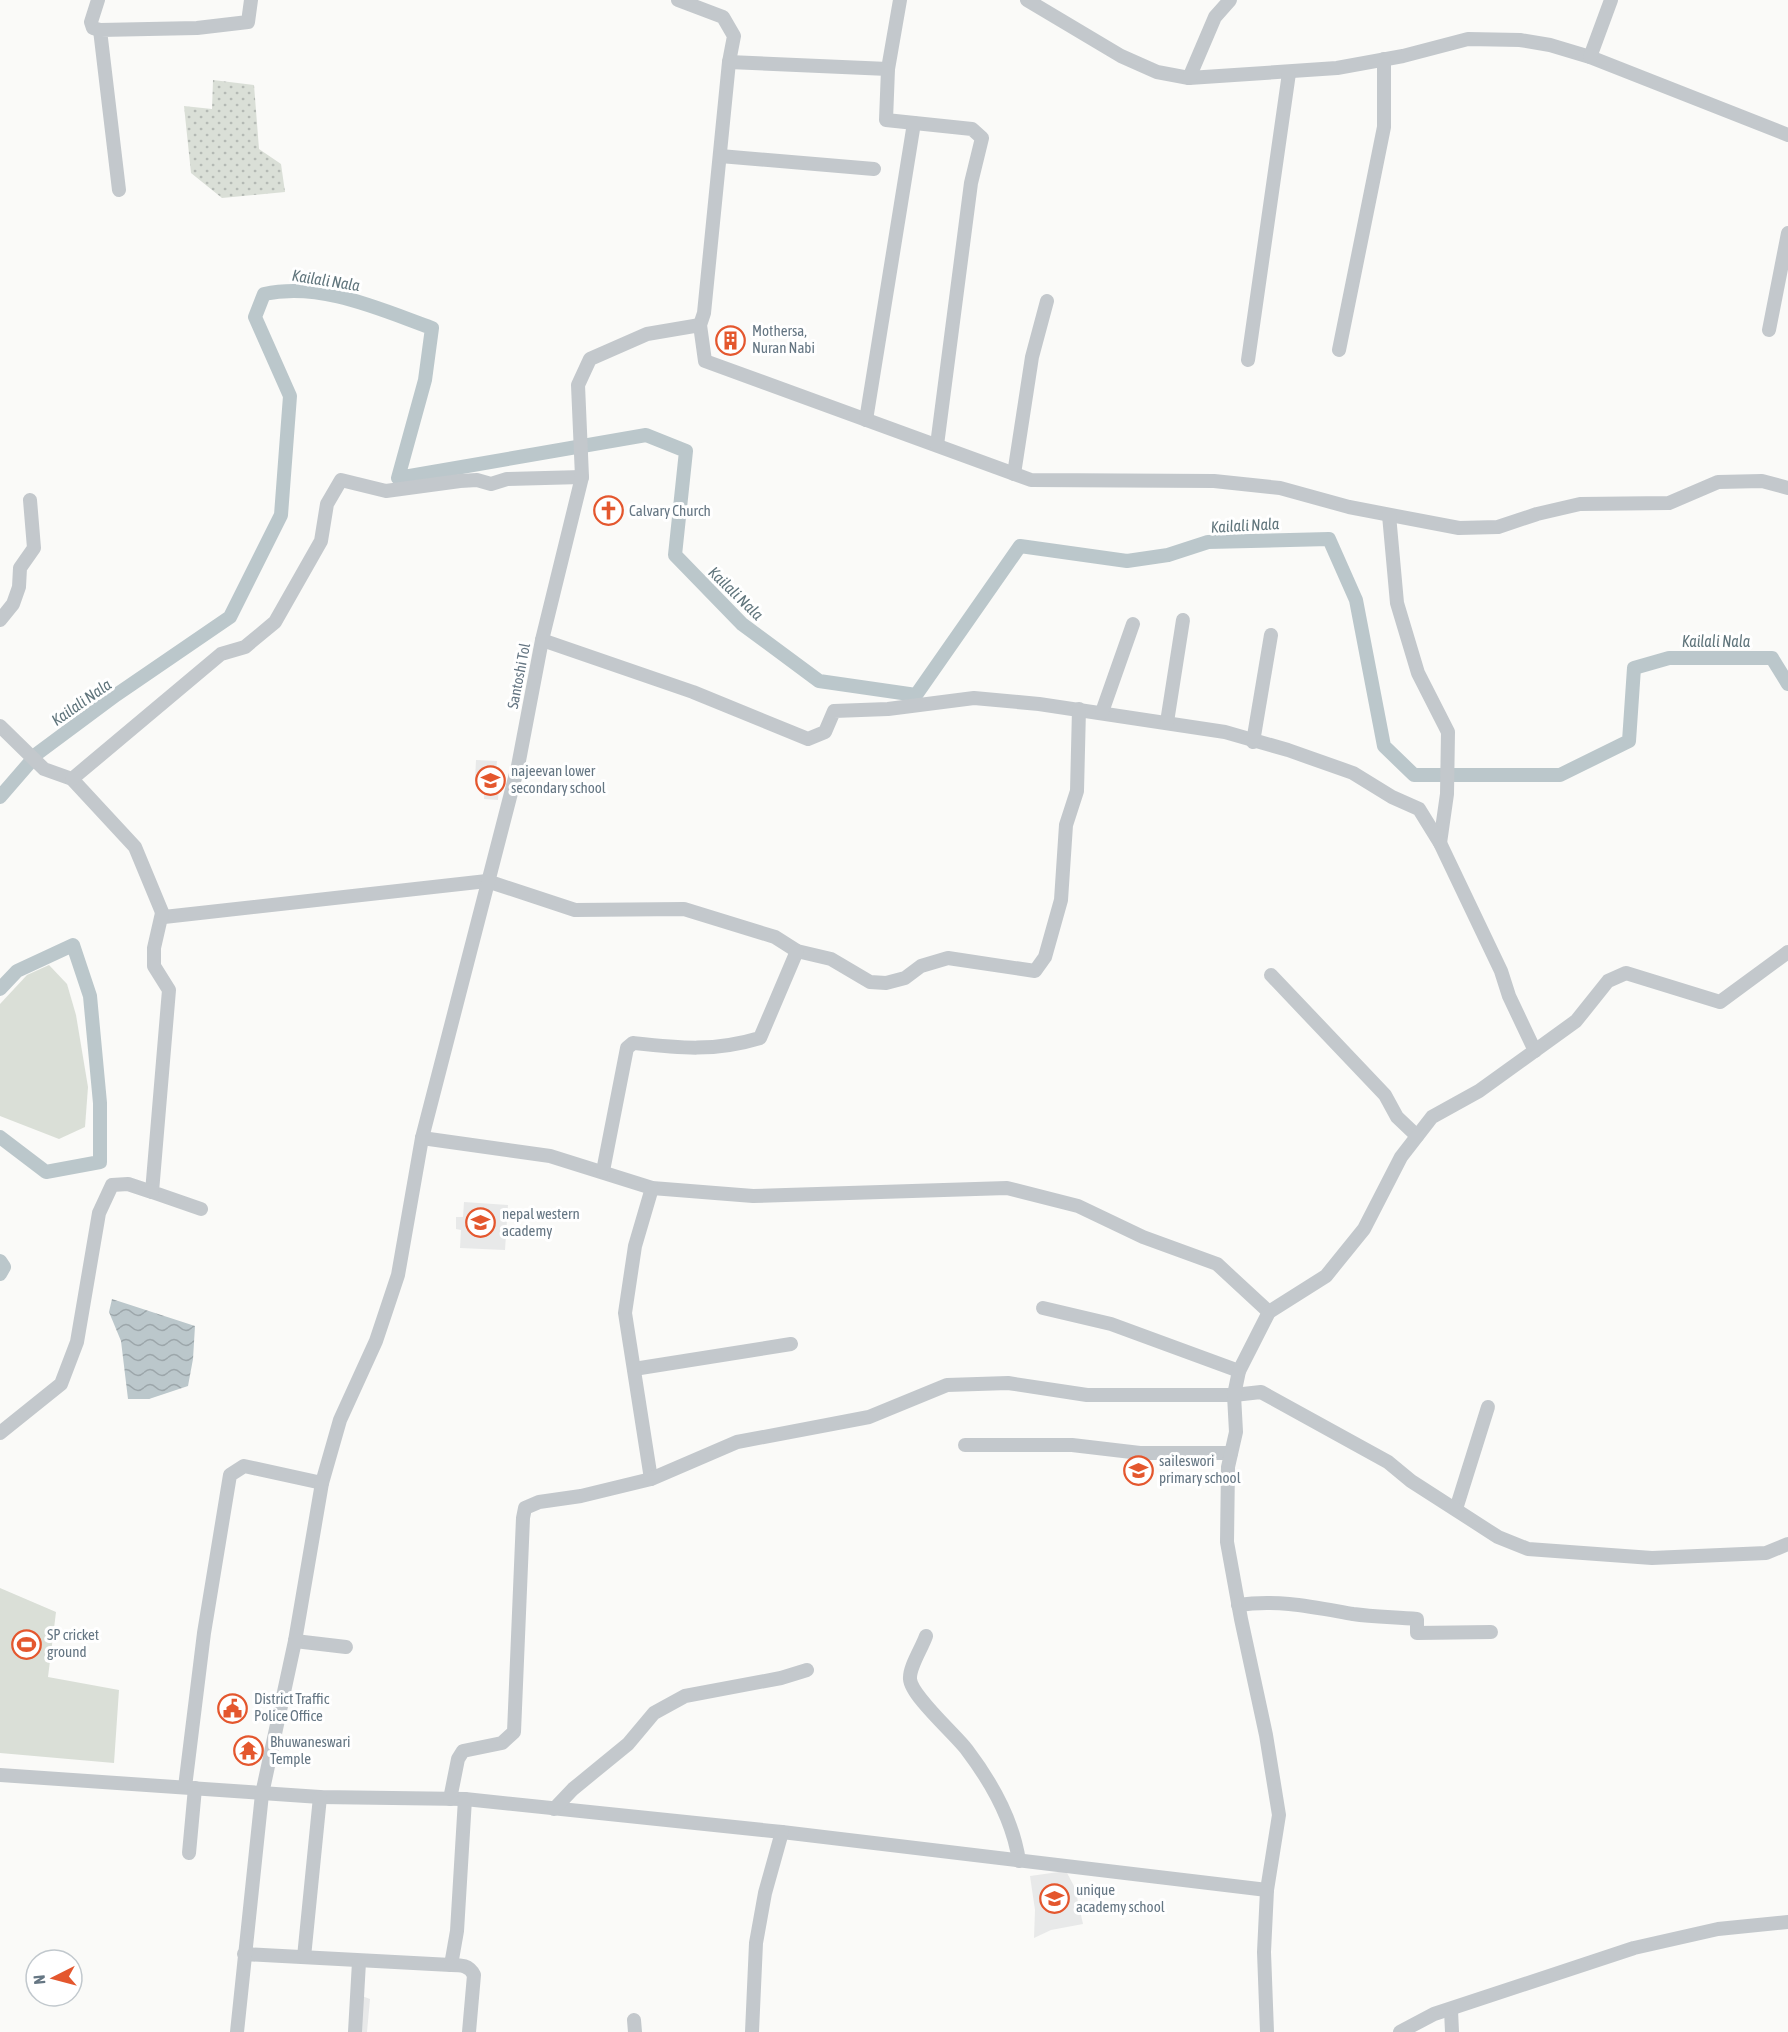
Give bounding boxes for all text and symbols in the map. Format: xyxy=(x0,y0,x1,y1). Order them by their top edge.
water label: Kailali Nala xyxy=(291,266,362,294)
place label: Mothersa, Nuran Nabi xyxy=(752,322,815,356)
building icon: Mothersa, Nuran Nabi xyxy=(715,324,747,356)
church icon: Calvary Church xyxy=(592,495,624,527)
place label: Calvary Church xyxy=(629,502,711,519)
water label: Kailali Nala xyxy=(1210,514,1280,536)
water label: Kailali Nala xyxy=(705,563,767,624)
water label: Kailali Nala xyxy=(1682,632,1751,650)
street label: Santoshi Tol xyxy=(504,642,533,710)
water label: Kailali Nala xyxy=(48,675,115,729)
place label: najeevan lower secondary school xyxy=(511,762,606,796)
school or university icon: najeevan lower secondary school xyxy=(474,764,506,796)
place label: nepal western academy xyxy=(502,1205,580,1239)
school or university icon: nepal western academy xyxy=(465,1207,497,1239)
place label: saileswori primary school xyxy=(1159,1452,1241,1486)
school or university icon: saileswori primary school xyxy=(1122,1454,1154,1486)
place label: SP cricket ground xyxy=(47,1626,99,1660)
sports icon: SP cricket ground xyxy=(10,1628,42,1660)
place label: District Traffic Police Office xyxy=(254,1690,330,1724)
public building icon: District Traffic Police Office xyxy=(217,1692,249,1724)
place label: Bhuwaneswari Temple xyxy=(270,1733,350,1767)
temple icon: Bhuwaneswari Temple xyxy=(233,1735,265,1767)
place label: unique academy school xyxy=(1076,1881,1165,1915)
school or university icon: unique academy school xyxy=(1039,1883,1071,1915)
north arrow xyxy=(24,1948,84,2008)
text: N xyxy=(30,1974,49,1985)

